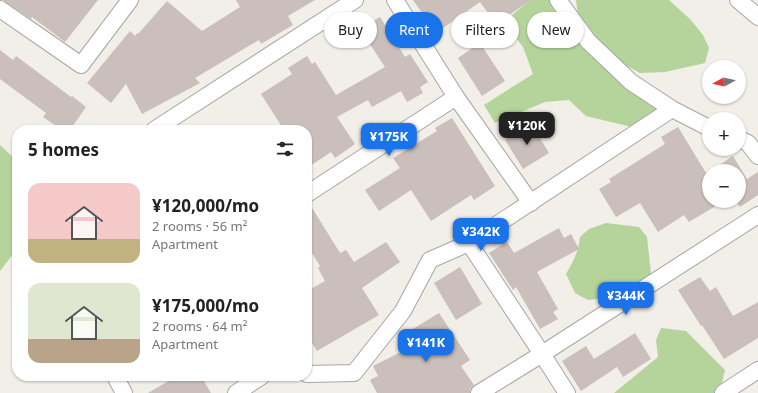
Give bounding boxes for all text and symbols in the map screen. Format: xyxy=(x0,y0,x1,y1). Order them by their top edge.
chip: Buy xyxy=(324,12,377,48)
chip: Rent xyxy=(385,12,443,48)
chip: Filters xyxy=(451,12,519,48)
chip: New xyxy=(527,12,584,48)
north arrow xyxy=(702,60,746,104)
map controls xyxy=(702,60,746,208)
pin: ¥120K xyxy=(499,112,555,146)
button: + xyxy=(702,112,746,156)
text: ¥120K xyxy=(508,116,546,134)
pin: ¥175K xyxy=(361,123,417,157)
text: ¥175K xyxy=(370,127,408,145)
text: 5 homes xyxy=(28,138,99,161)
icon: filters xyxy=(274,138,296,160)
button: − xyxy=(702,164,746,208)
text: ¥120,000/mo xyxy=(152,194,259,217)
icon: home xyxy=(60,199,108,247)
text: 2 rooms · 56 m² xyxy=(152,217,247,235)
pin: ¥342K xyxy=(453,218,509,252)
text: ¥342K xyxy=(462,222,500,240)
text: Apartment xyxy=(152,235,218,253)
pin: ¥344K xyxy=(598,282,654,316)
text: ¥344K xyxy=(607,286,645,304)
text: ¥175,000/mo xyxy=(152,294,259,317)
icon: home xyxy=(60,299,108,347)
text: 2 rooms · 64 m² xyxy=(152,317,247,335)
pin: ¥141K xyxy=(398,329,454,363)
text: ¥141K xyxy=(407,333,445,351)
text: Apartment xyxy=(152,335,218,353)

